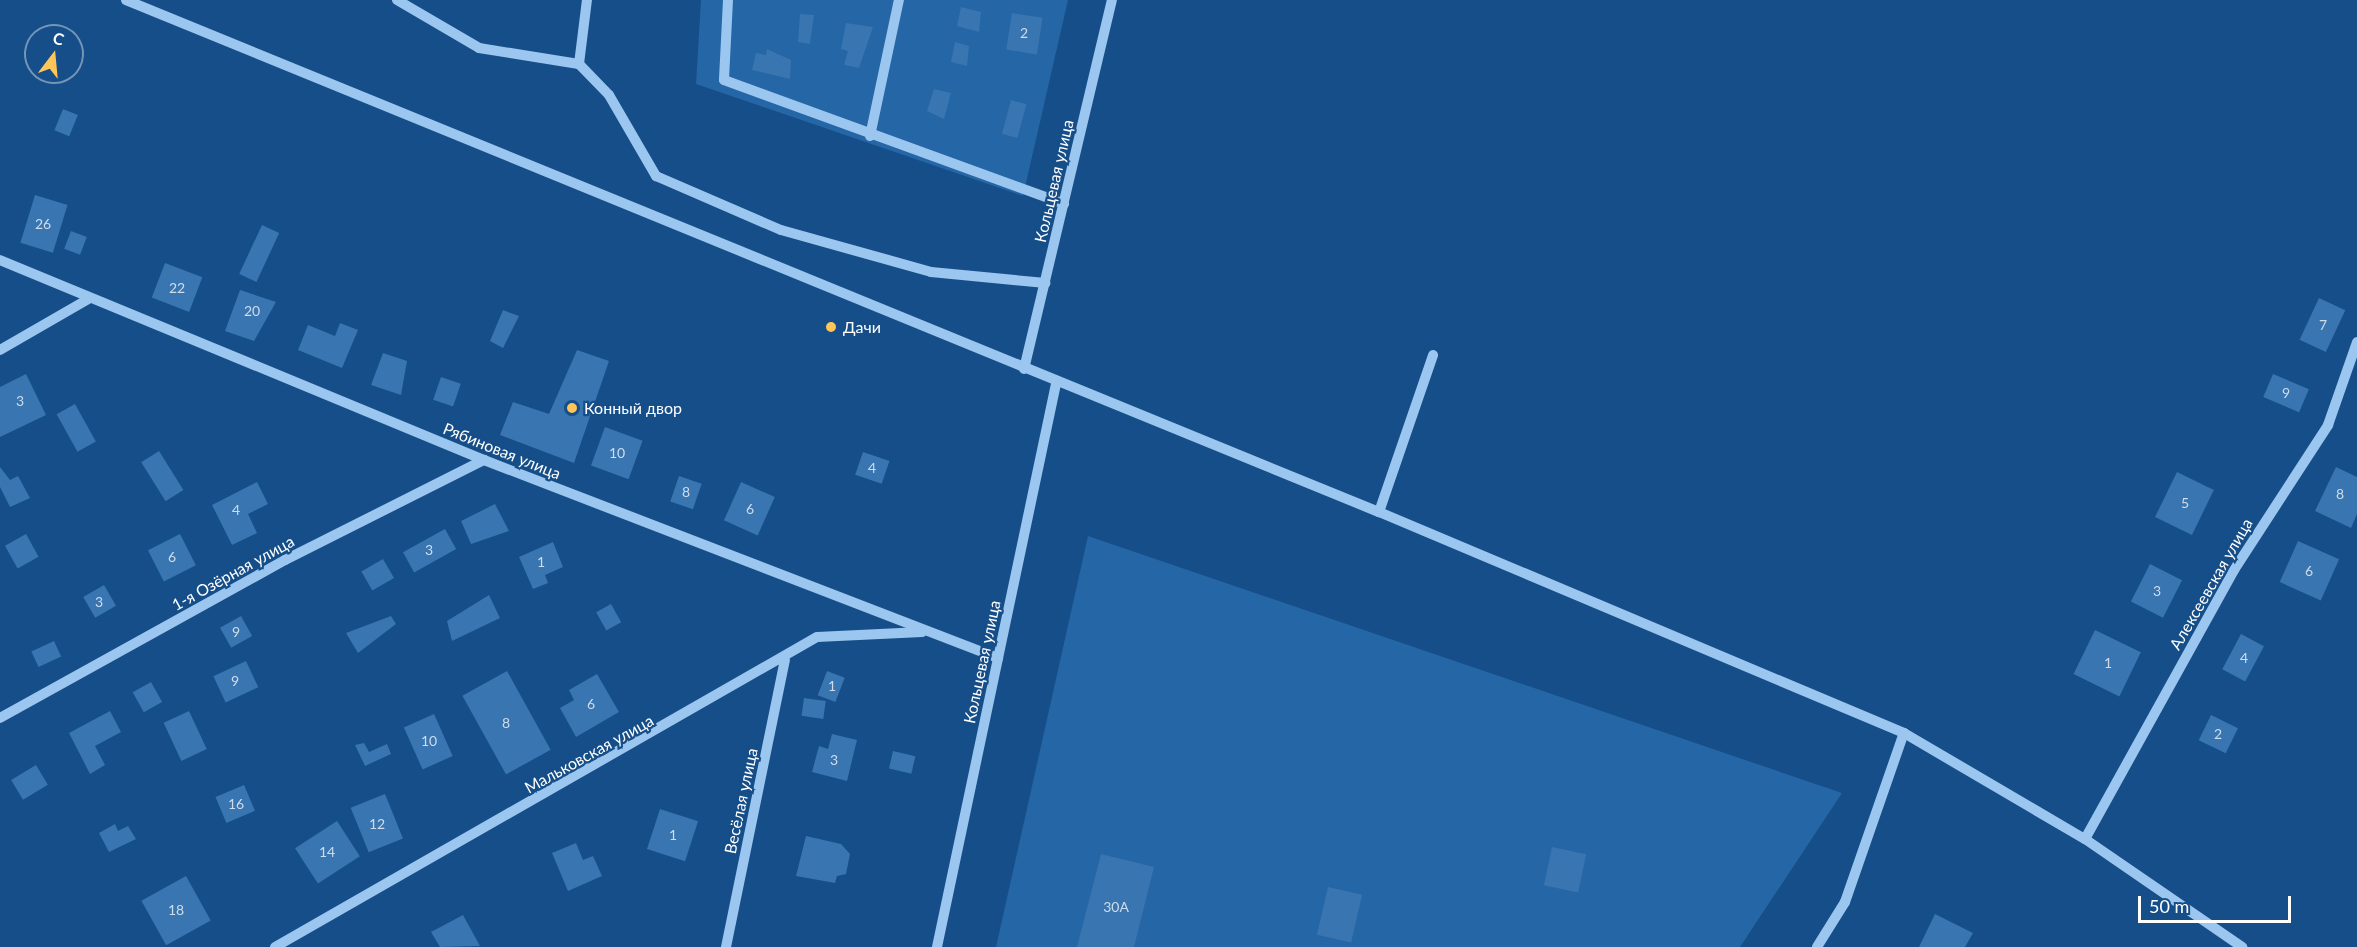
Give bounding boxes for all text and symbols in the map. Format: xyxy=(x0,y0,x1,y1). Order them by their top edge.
north arrow xyxy=(24,24,84,84)
house number: 2 xyxy=(1020,25,1028,41)
text: С xyxy=(51,28,66,49)
street label: Кольцевая улица xyxy=(1031,118,1077,244)
house number: 26 xyxy=(35,216,51,232)
house number: 22 xyxy=(169,280,185,296)
house number: 20 xyxy=(244,303,260,319)
place label: Дачи xyxy=(843,317,881,337)
house number: 7 xyxy=(2319,317,2327,333)
marker: Дачи xyxy=(824,320,838,334)
house number: 9 xyxy=(2282,385,2290,401)
house number: 3 xyxy=(16,393,24,409)
place label: Конный двор xyxy=(584,398,682,418)
marker: Конный двор xyxy=(565,401,579,415)
street label: Рябиновая улица xyxy=(440,419,564,483)
house number: 10 xyxy=(609,445,625,461)
house number: 4 xyxy=(868,460,876,476)
house number: 8 xyxy=(682,484,690,500)
house number: 8 xyxy=(2336,486,2344,502)
house number: 5 xyxy=(2181,495,2189,511)
house number: 6 xyxy=(746,501,754,517)
house number: 4 xyxy=(232,502,240,518)
street label: Алексеевская улица xyxy=(2166,515,2256,653)
street label: 1-я Озёрная улица xyxy=(168,531,298,615)
house number: 3 xyxy=(425,542,433,558)
house number: 6 xyxy=(168,549,176,565)
house number: 1 xyxy=(537,554,545,570)
house number: 6 xyxy=(2305,563,2313,579)
house number: 3 xyxy=(2153,583,2161,599)
house number: 3 xyxy=(95,594,103,610)
street label: Кольцевая улица xyxy=(960,599,1004,725)
house number: 9 xyxy=(232,624,240,640)
house number: 4 xyxy=(2240,650,2248,666)
house number: 1 xyxy=(2104,655,2112,671)
house number: 9 xyxy=(231,673,239,689)
house number: 1 xyxy=(828,678,836,694)
house number: 6 xyxy=(587,696,595,712)
street label: Мальковская улица xyxy=(521,711,657,797)
house number: 8 xyxy=(502,715,510,731)
house number: 2 xyxy=(2214,726,2222,742)
house number: 10 xyxy=(421,733,437,749)
street label: Весёлая улица xyxy=(720,746,762,856)
house number: 3 xyxy=(830,752,838,768)
house number: 16 xyxy=(228,796,244,812)
house number: 12 xyxy=(369,816,385,832)
house number: 1 xyxy=(669,827,677,843)
house number: 14 xyxy=(319,844,335,860)
scale bar xyxy=(2141,884,2294,922)
text: 50 m xyxy=(2149,895,2189,917)
house number: 30А xyxy=(1103,899,1129,915)
house number: 18 xyxy=(168,902,184,918)

